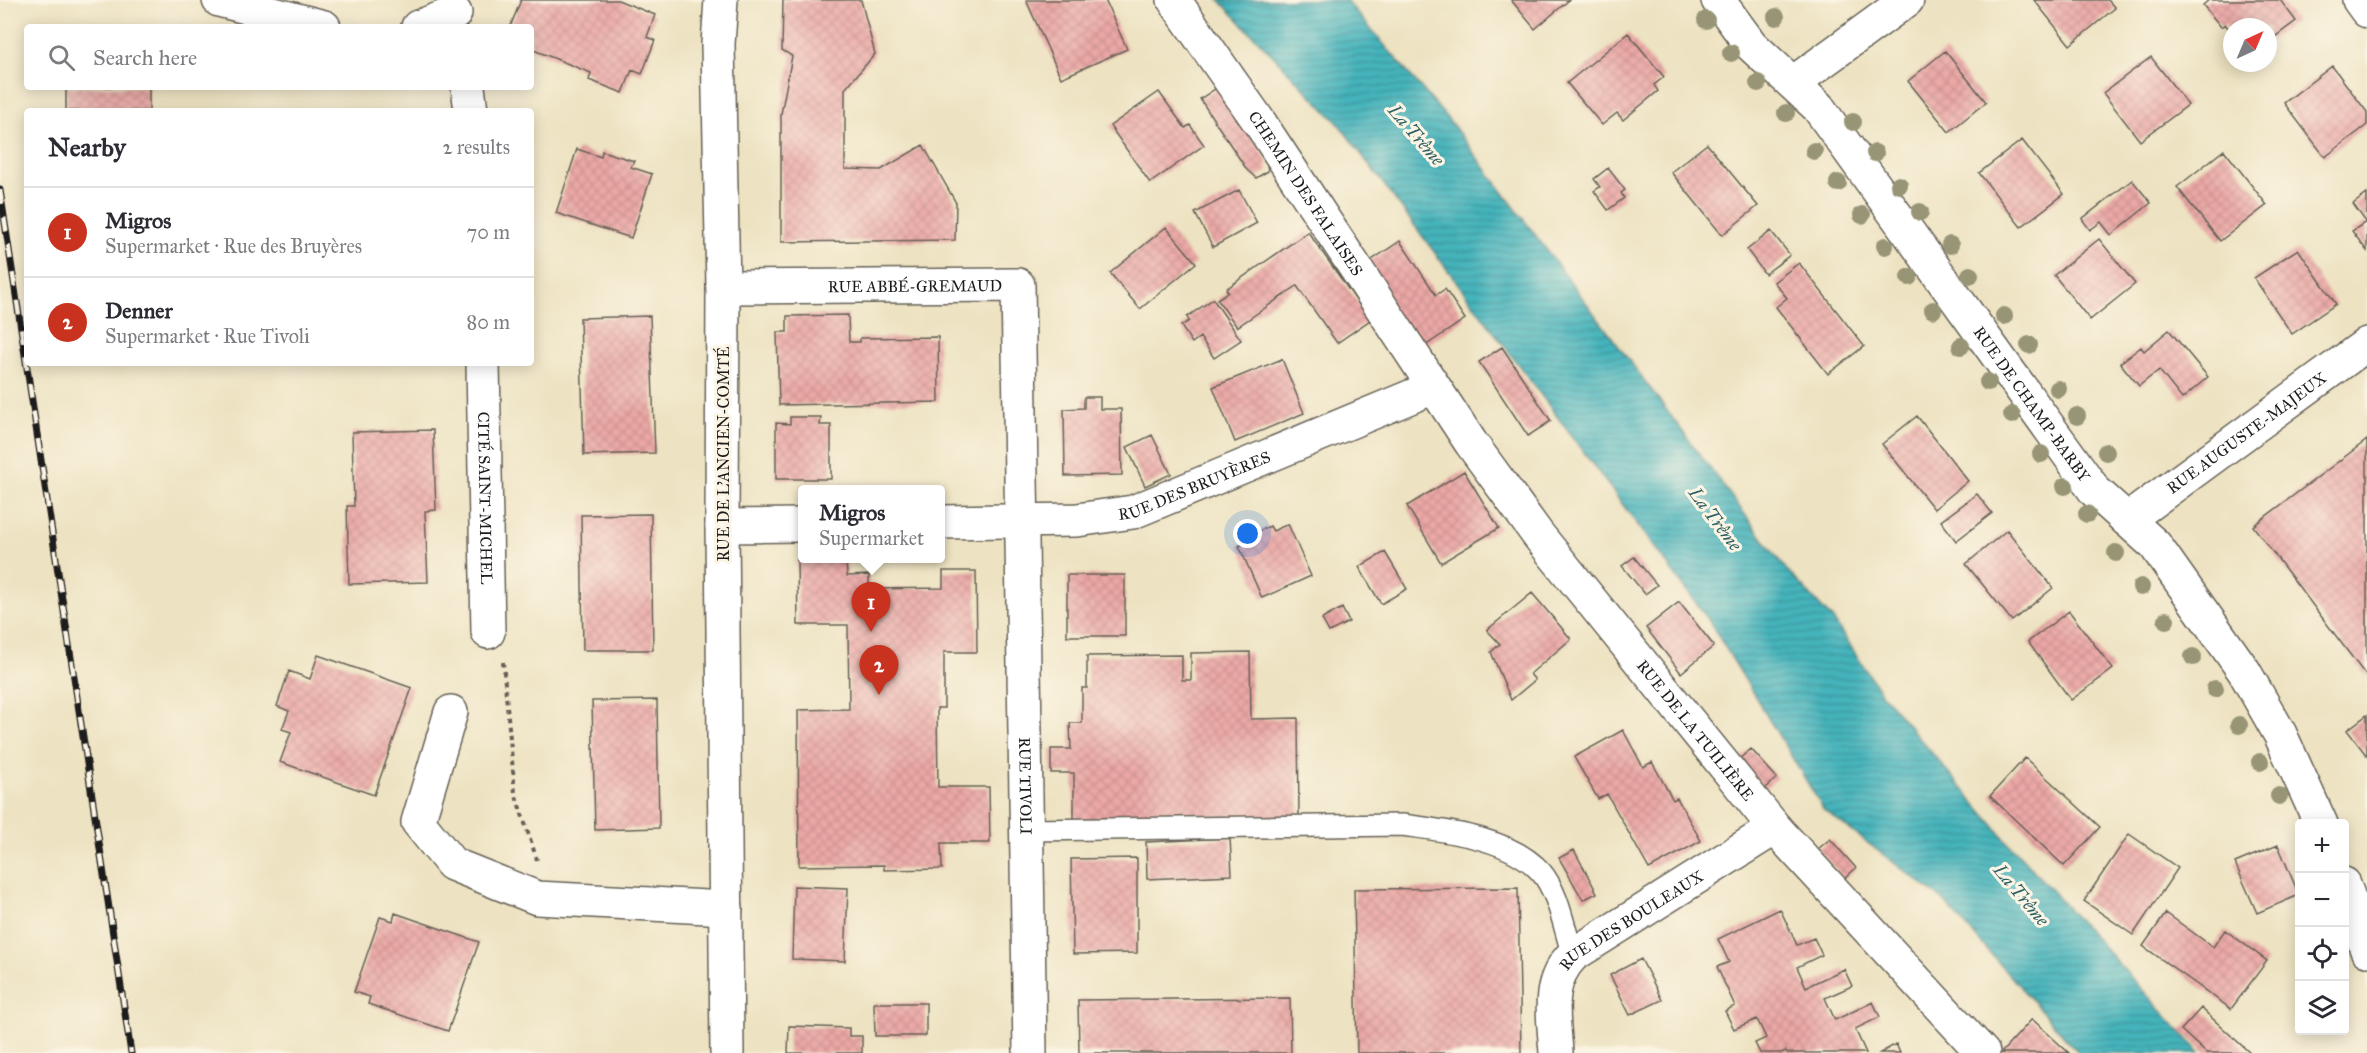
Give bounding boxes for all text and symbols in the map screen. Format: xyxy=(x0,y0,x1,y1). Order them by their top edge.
north arrow xyxy=(2223,18,2277,72)
search box xyxy=(24,24,534,90)
icon: search xyxy=(45,41,78,74)
text: Search here xyxy=(93,44,197,71)
water label: La Trême xyxy=(1383,99,1449,171)
street label: CHEMIN DES FALAISES xyxy=(1245,107,1367,279)
text: Nearby xyxy=(48,131,126,163)
text: 2 results xyxy=(442,135,510,159)
text: Migros xyxy=(105,207,171,234)
text: 1 xyxy=(64,220,71,244)
text: 70 m xyxy=(467,220,510,244)
text: Supermarket · Rue des Bruyères xyxy=(105,234,362,258)
street label: RUE ABBÉ-GREMAUD xyxy=(828,274,1002,296)
text: Denner xyxy=(105,297,173,324)
text: 2 xyxy=(63,310,72,334)
text: 80 m xyxy=(467,310,510,334)
street label: RUE DE CHAMP-BARBY xyxy=(1970,323,2095,486)
text: Supermarket · Rue Tivoli xyxy=(105,324,310,348)
street label: RUE DE L'ANCIEN-COMTÉ xyxy=(712,347,733,561)
street label: RUE AUGUSTE-MAJEUX xyxy=(2163,367,2330,497)
street label: CITÉ SAINT-MICHEL xyxy=(474,411,497,585)
street label: RUE DES BRUYÈRES xyxy=(1117,447,1273,524)
water label: La Trême xyxy=(1683,482,1747,556)
popup xyxy=(798,485,945,563)
text: Migros xyxy=(819,499,885,526)
your location xyxy=(1233,519,1262,548)
text: Supermarket xyxy=(819,526,924,550)
pin: 1 xyxy=(852,582,890,632)
pin: 2 xyxy=(860,646,898,695)
street label: RUE DE LA TUILIÈRE xyxy=(1633,656,1758,804)
street label: RUE TIVOLI xyxy=(1016,737,1036,835)
map controls xyxy=(2295,819,2349,1035)
button: + xyxy=(2295,819,2349,873)
water label: La Trême xyxy=(1988,859,2054,931)
street label: RUE DES BOULEAUX xyxy=(1555,866,1707,973)
button: − xyxy=(2295,873,2349,927)
button: locate xyxy=(2295,927,2349,981)
button: layers xyxy=(2295,981,2349,1035)

